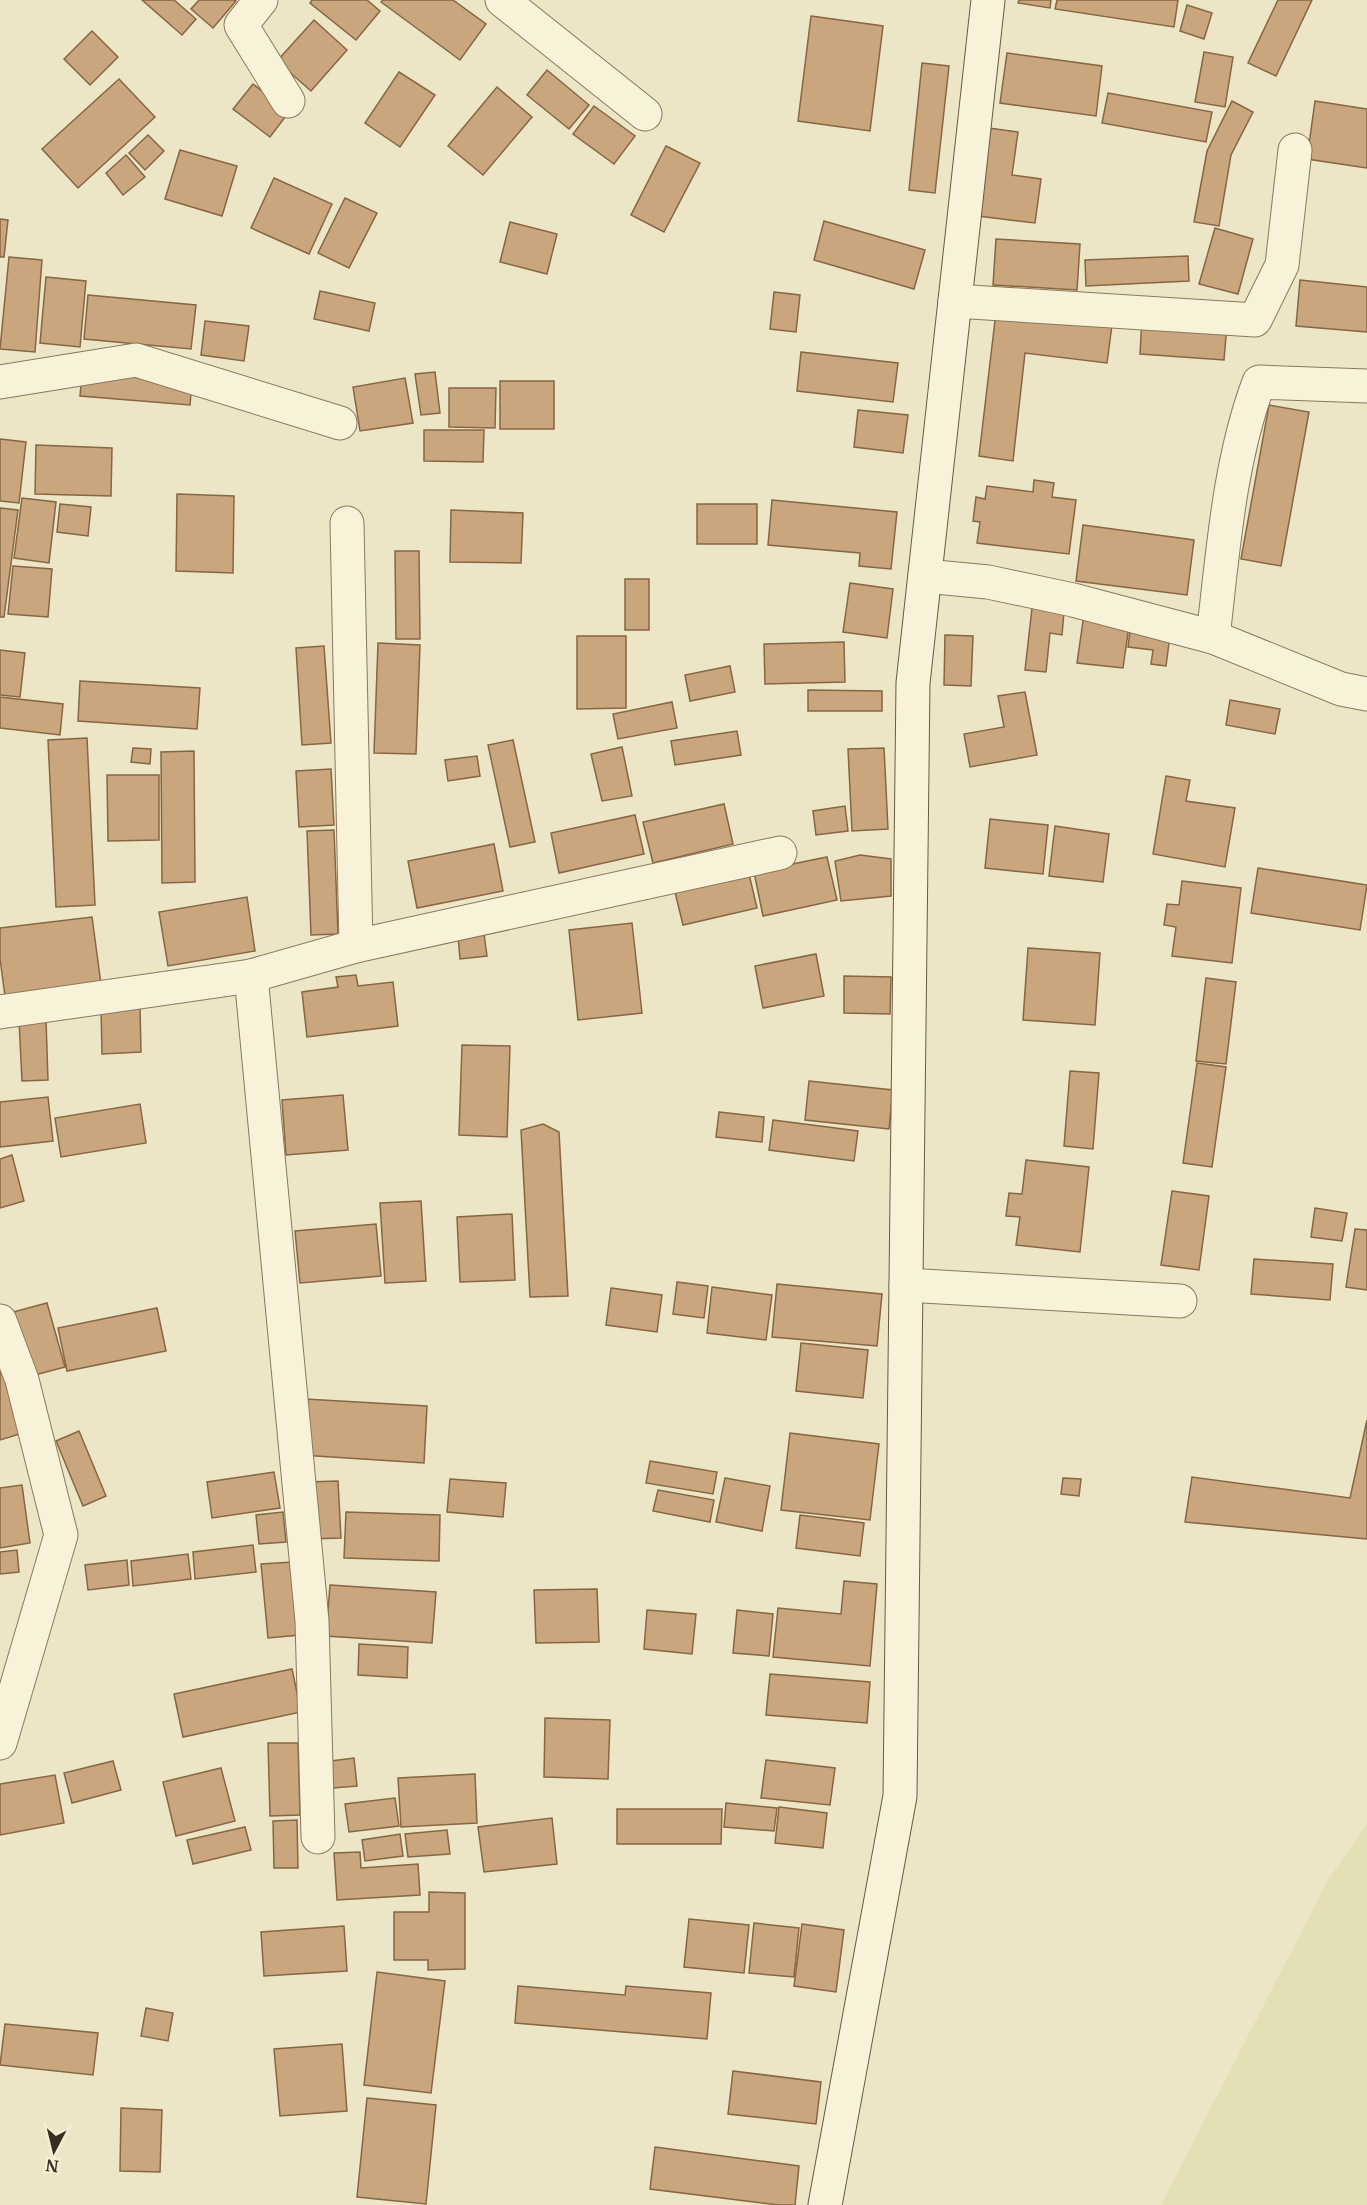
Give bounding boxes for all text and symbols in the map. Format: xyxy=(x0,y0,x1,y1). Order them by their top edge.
north arrow xyxy=(24,2121,84,2181)
text: N xyxy=(44,2155,60,2177)

